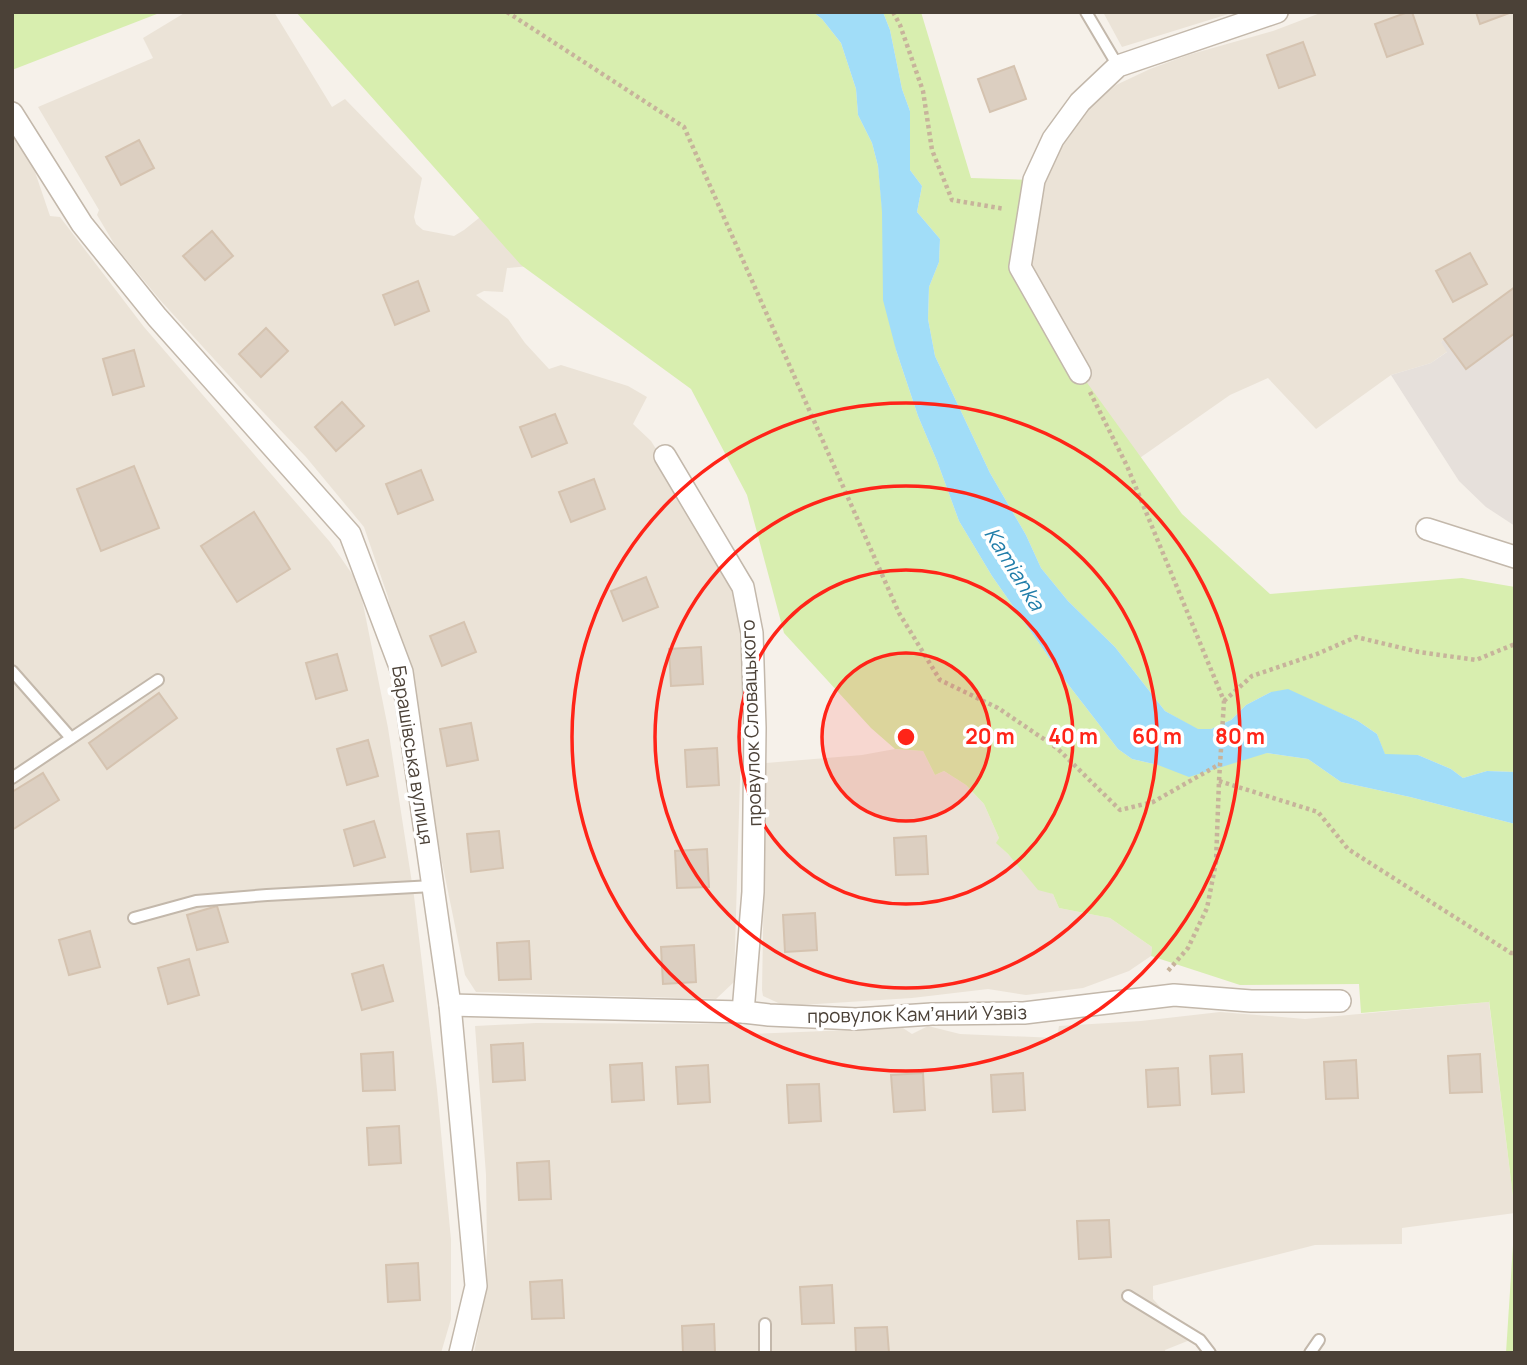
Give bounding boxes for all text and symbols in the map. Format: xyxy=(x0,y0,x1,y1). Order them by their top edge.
water label: Kamianka xyxy=(978,522,1052,616)
street label: провулок Словацького xyxy=(734,619,768,827)
street label: Барашівська вулиця xyxy=(386,664,440,846)
text: 20 m xyxy=(965,722,1015,750)
text: 40 m xyxy=(1048,722,1098,750)
text: 60 m xyxy=(1132,722,1182,750)
text: 80 m xyxy=(1215,722,1265,750)
centre of rings xyxy=(894,725,918,749)
street label: провулок Камʼяний Узвіз xyxy=(807,999,1027,1029)

